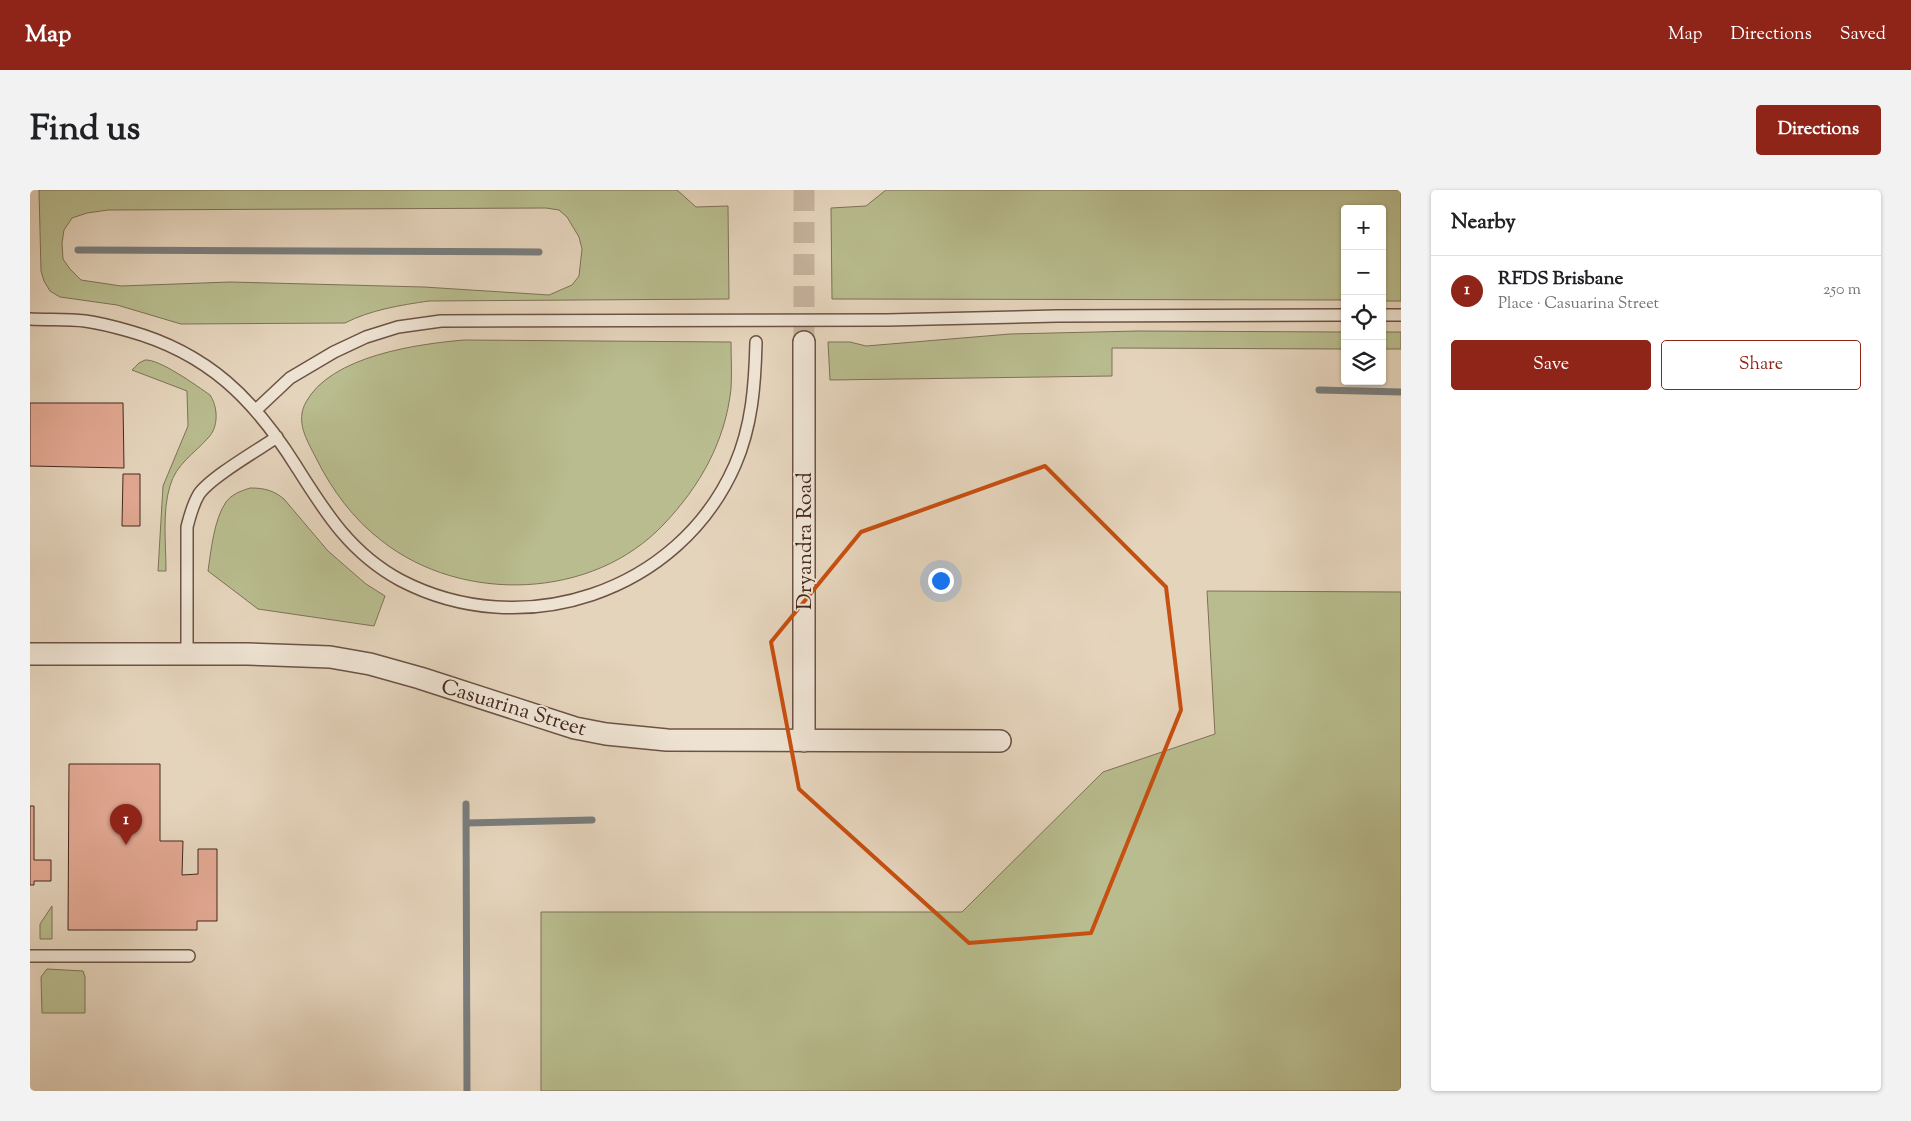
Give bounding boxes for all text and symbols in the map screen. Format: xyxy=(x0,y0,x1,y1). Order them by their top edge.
text: Map xyxy=(25,18,71,52)
text: Map xyxy=(1668,22,1703,48)
text: Directions xyxy=(1731,22,1812,48)
text: Saved xyxy=(1840,22,1886,48)
text: Find us xyxy=(30,105,140,156)
button: Directions xyxy=(1756,105,1881,155)
map controls xyxy=(1341,205,1386,385)
button: + xyxy=(1341,205,1386,250)
text: Nearby xyxy=(1451,208,1516,238)
button: − xyxy=(1341,250,1386,295)
text: RFDS Brisbane xyxy=(1498,266,1623,293)
text: 1 xyxy=(1464,279,1470,302)
text: 250 m xyxy=(1823,279,1861,302)
text: Place · Casuarina Street xyxy=(1498,293,1659,316)
button: locate xyxy=(1341,295,1386,340)
button: layers xyxy=(1341,340,1386,385)
button: Save xyxy=(1451,340,1651,390)
button: Share xyxy=(1661,340,1861,390)
street label: Dryandra Road xyxy=(791,472,821,610)
your location xyxy=(928,568,954,594)
street label: Casuarina Street xyxy=(437,673,590,745)
pin: 1 xyxy=(110,804,142,845)

